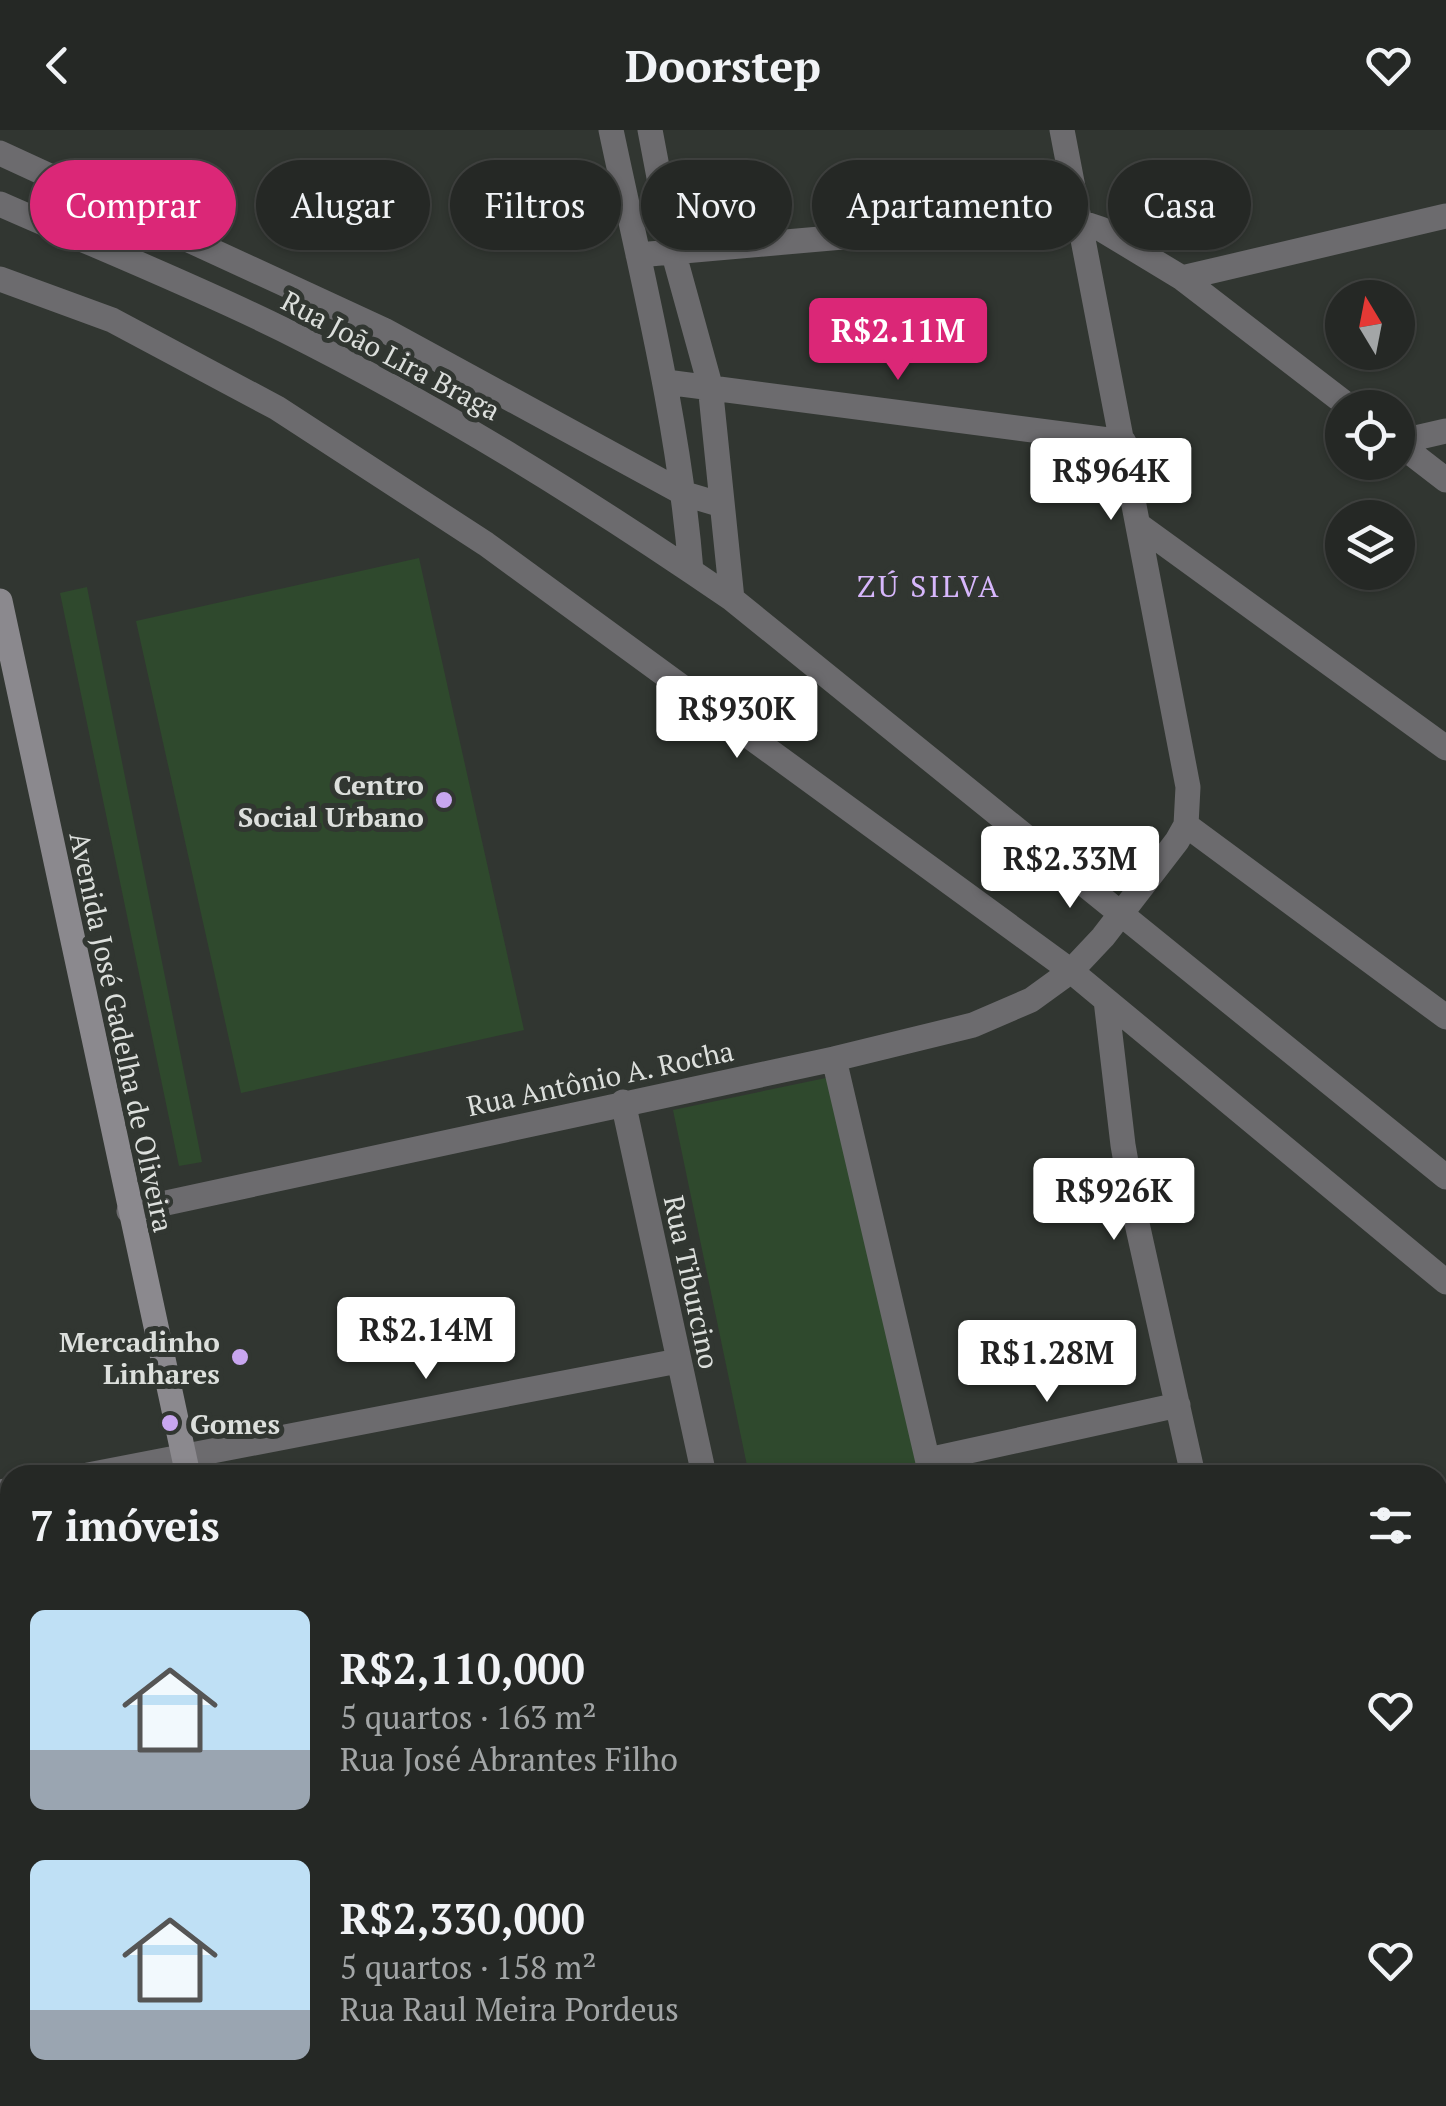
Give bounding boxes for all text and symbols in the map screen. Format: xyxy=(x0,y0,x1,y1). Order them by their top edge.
text: Doorstep xyxy=(625,35,821,95)
icon: back xyxy=(30,38,85,93)
icon: heart xyxy=(1361,38,1416,93)
chip: Comprar xyxy=(30,160,236,250)
chip: Alugar xyxy=(256,160,430,250)
chip: Filtros xyxy=(450,160,621,250)
chip: Novo xyxy=(641,160,792,250)
chip: Apartamento xyxy=(812,160,1088,250)
chip: Casa xyxy=(1108,160,1251,250)
north arrow xyxy=(1325,280,1415,370)
map controls xyxy=(1325,280,1415,590)
street label: Rua João Lira Braga xyxy=(275,282,507,428)
pin: R$2.11M xyxy=(806,298,990,383)
text: R$2.11M xyxy=(831,309,965,351)
button: locate xyxy=(1325,390,1415,480)
pin: R$964K xyxy=(1030,438,1192,523)
text: R$964K xyxy=(1052,449,1170,491)
button: layers xyxy=(1325,500,1415,590)
district label: ZÚ SILVA xyxy=(857,566,1001,606)
pin: R$930K xyxy=(656,676,818,761)
text: R$930K xyxy=(678,687,796,729)
place label: Centro Social Urbano xyxy=(238,766,424,835)
marker: Centro Social Urbano xyxy=(433,789,455,811)
pin: R$2.33M xyxy=(978,826,1162,911)
street label: Avenida José Gadelha de Oliveira xyxy=(61,828,183,1236)
text: R$2.33M xyxy=(1003,837,1137,879)
street label: Rua Antônio A. Rocha xyxy=(463,1032,737,1124)
pin: R$926K xyxy=(1033,1158,1195,1243)
text: R$926K xyxy=(1055,1169,1173,1211)
street label: Rua Tiburcino xyxy=(656,1192,728,1372)
pin: R$2.14M xyxy=(334,1297,518,1382)
text: R$2.14M xyxy=(359,1308,493,1350)
pin: R$1.28M xyxy=(955,1320,1139,1405)
place label: Mercadinho Linhares xyxy=(59,1323,220,1392)
text: R$1.28M xyxy=(980,1331,1114,1373)
marker: Mercadinho Linhares xyxy=(229,1346,251,1368)
place label: Gomes xyxy=(190,1405,280,1442)
marker: Gomes xyxy=(159,1412,181,1434)
text: 7 imóveis xyxy=(30,1497,220,1553)
icon: filters xyxy=(1363,1498,1418,1553)
text: R$2,110,000 xyxy=(340,1640,585,1696)
icon: home xyxy=(110,1650,230,1770)
icon: heart xyxy=(1363,1683,1418,1738)
text: 5 quartos · 163 m² xyxy=(340,1696,596,1738)
text: Rua José Abrantes Filho xyxy=(340,1738,678,1780)
text: R$2,330,000 xyxy=(340,1890,585,1946)
icon: home xyxy=(110,1900,230,2020)
icon: heart xyxy=(1363,1933,1418,1988)
text: 5 quartos · 158 m² xyxy=(340,1946,596,1988)
text: Rua Raul Meira Pordeus xyxy=(340,1988,679,2030)

